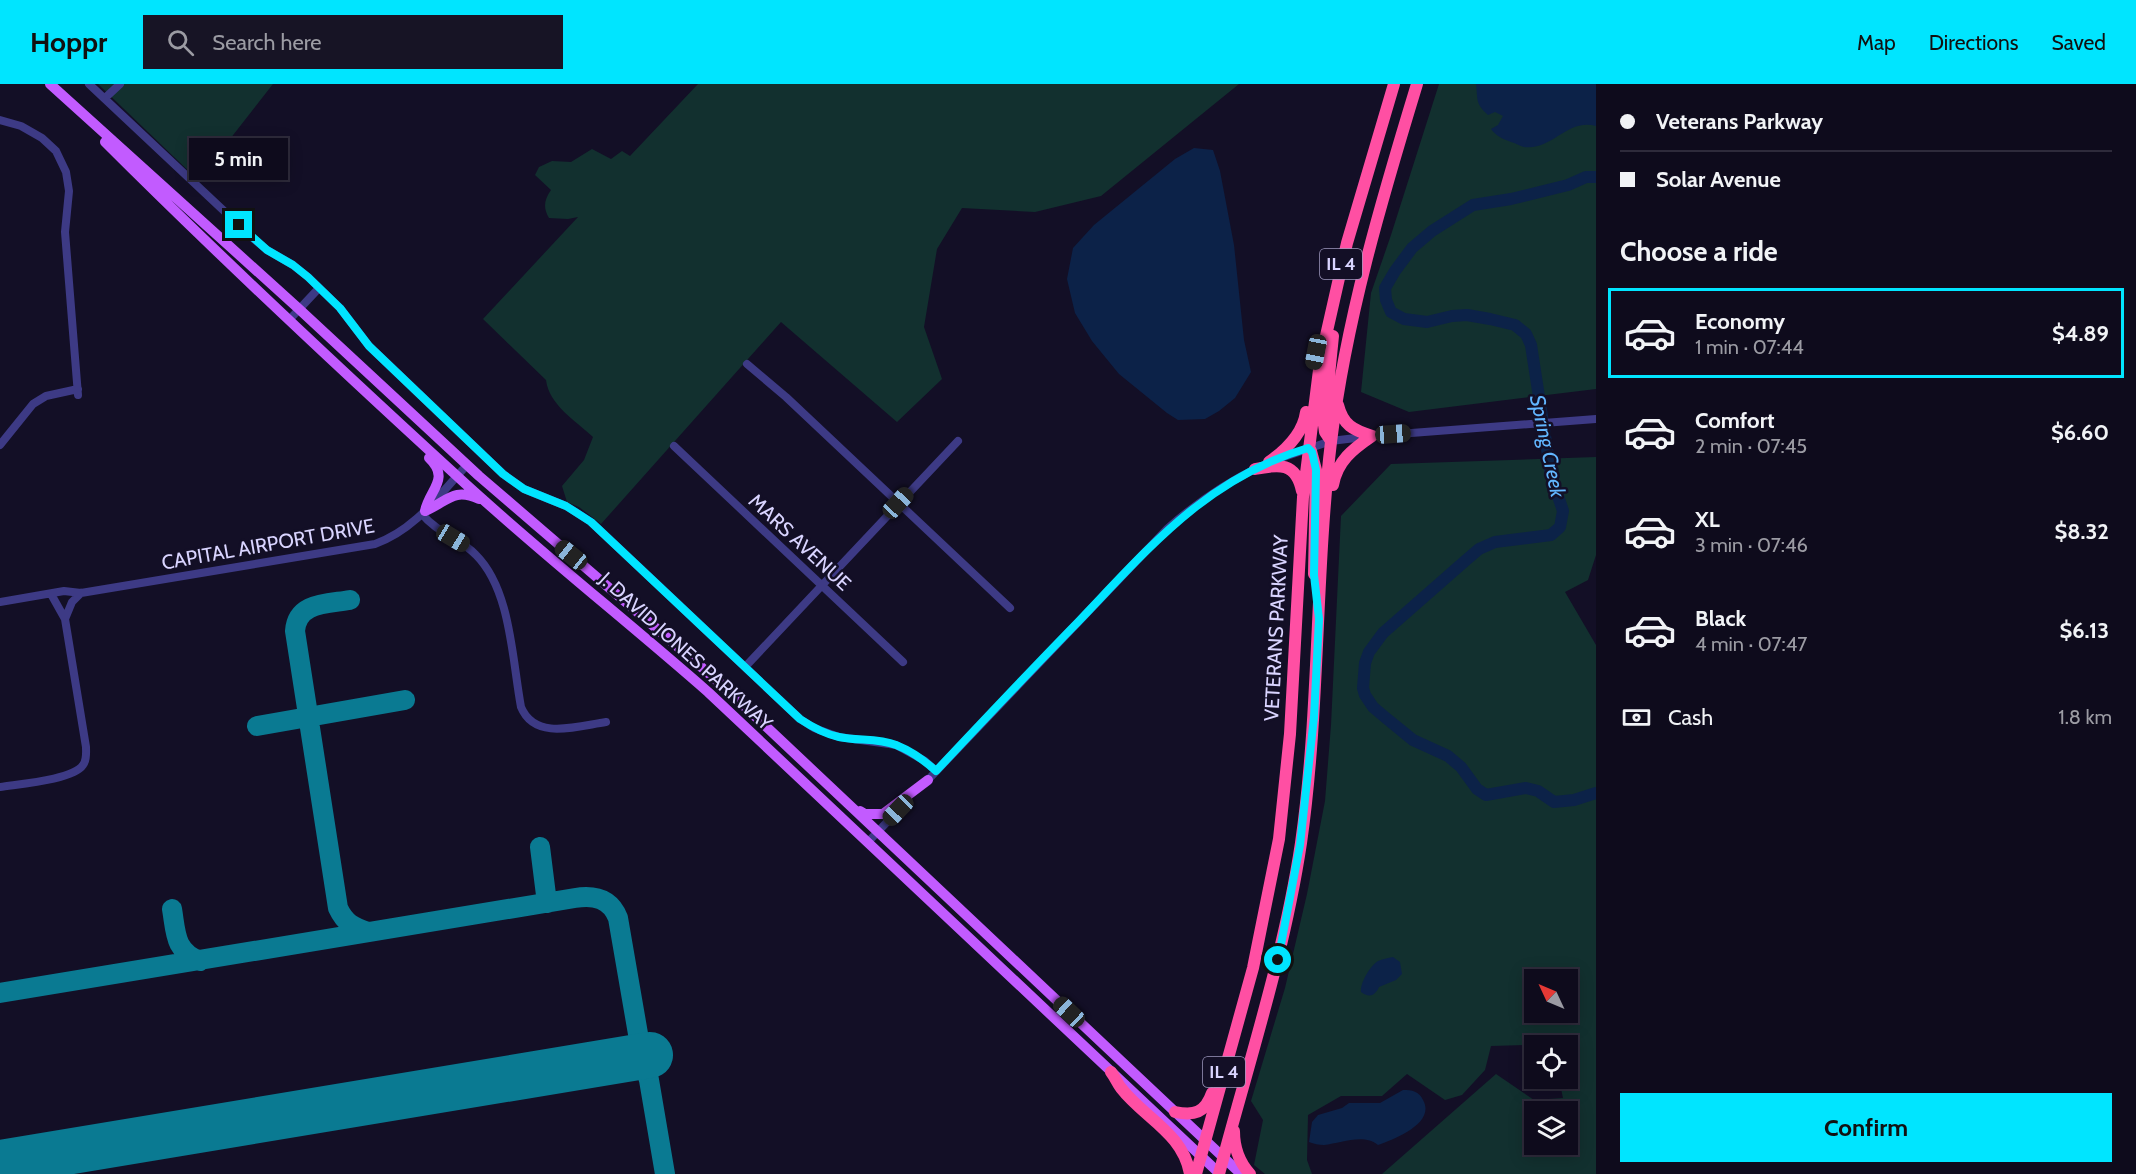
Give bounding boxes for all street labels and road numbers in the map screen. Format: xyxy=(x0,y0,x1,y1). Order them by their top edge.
road number: IL 4 xyxy=(1320,249,1362,279)
street label: MARS AVENUE xyxy=(744,489,856,595)
street label: CAPITAL AIRPORT DRIVE xyxy=(160,513,376,575)
street label: VETERANS PARKWAY xyxy=(1259,534,1293,722)
street label: J. DAVID JONES PARKWAY xyxy=(594,566,778,735)
road number: IL 4 xyxy=(1203,1057,1245,1087)

